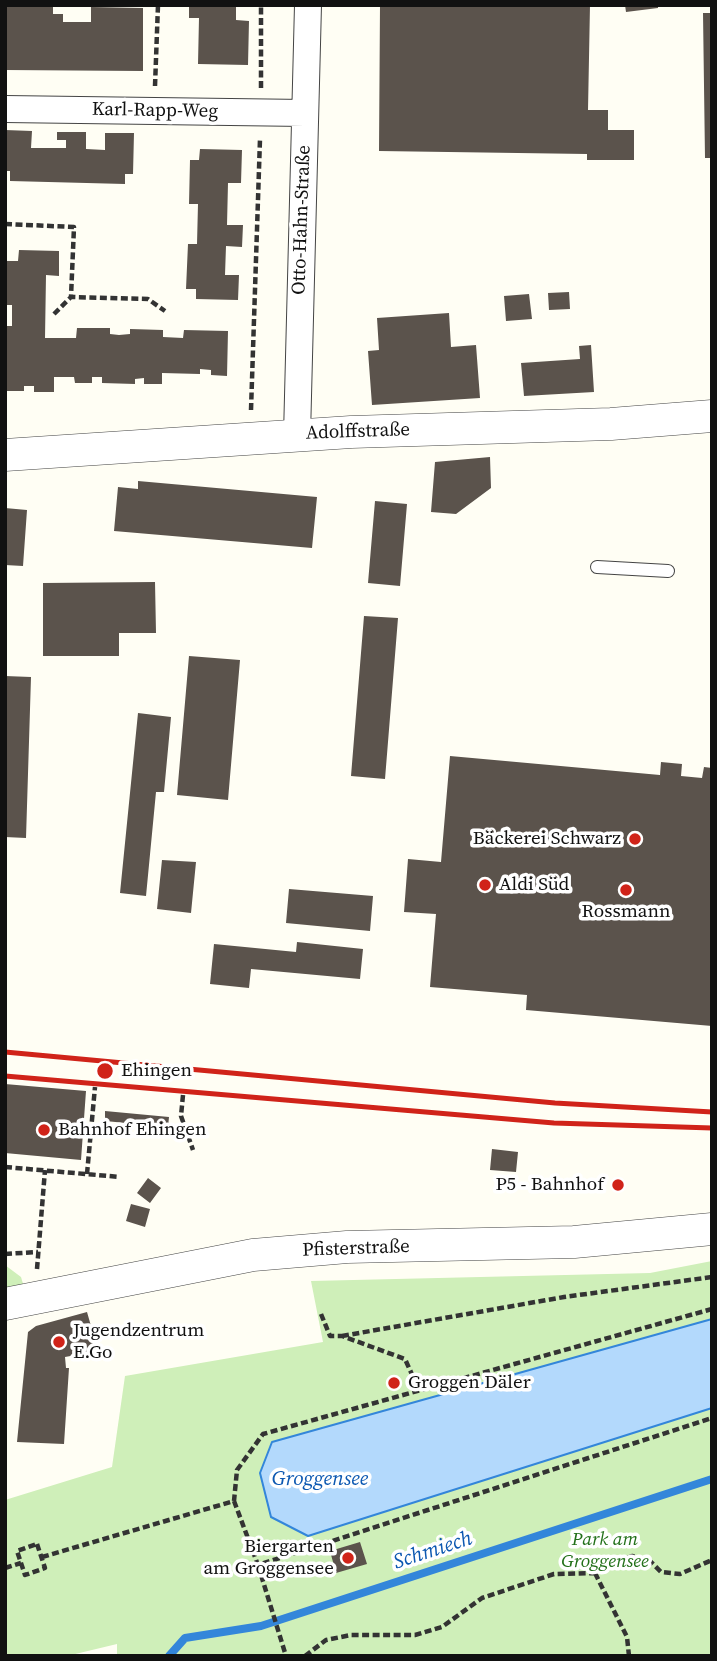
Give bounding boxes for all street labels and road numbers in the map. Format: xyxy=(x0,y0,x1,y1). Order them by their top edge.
street label: Karl-Rapp-Weg xyxy=(92,98,218,124)
street label: Otto-Hahn-Straße xyxy=(288,145,316,295)
street label: Adolffstraße xyxy=(305,419,411,445)
street label: Pfisterstraße xyxy=(302,1236,410,1262)

